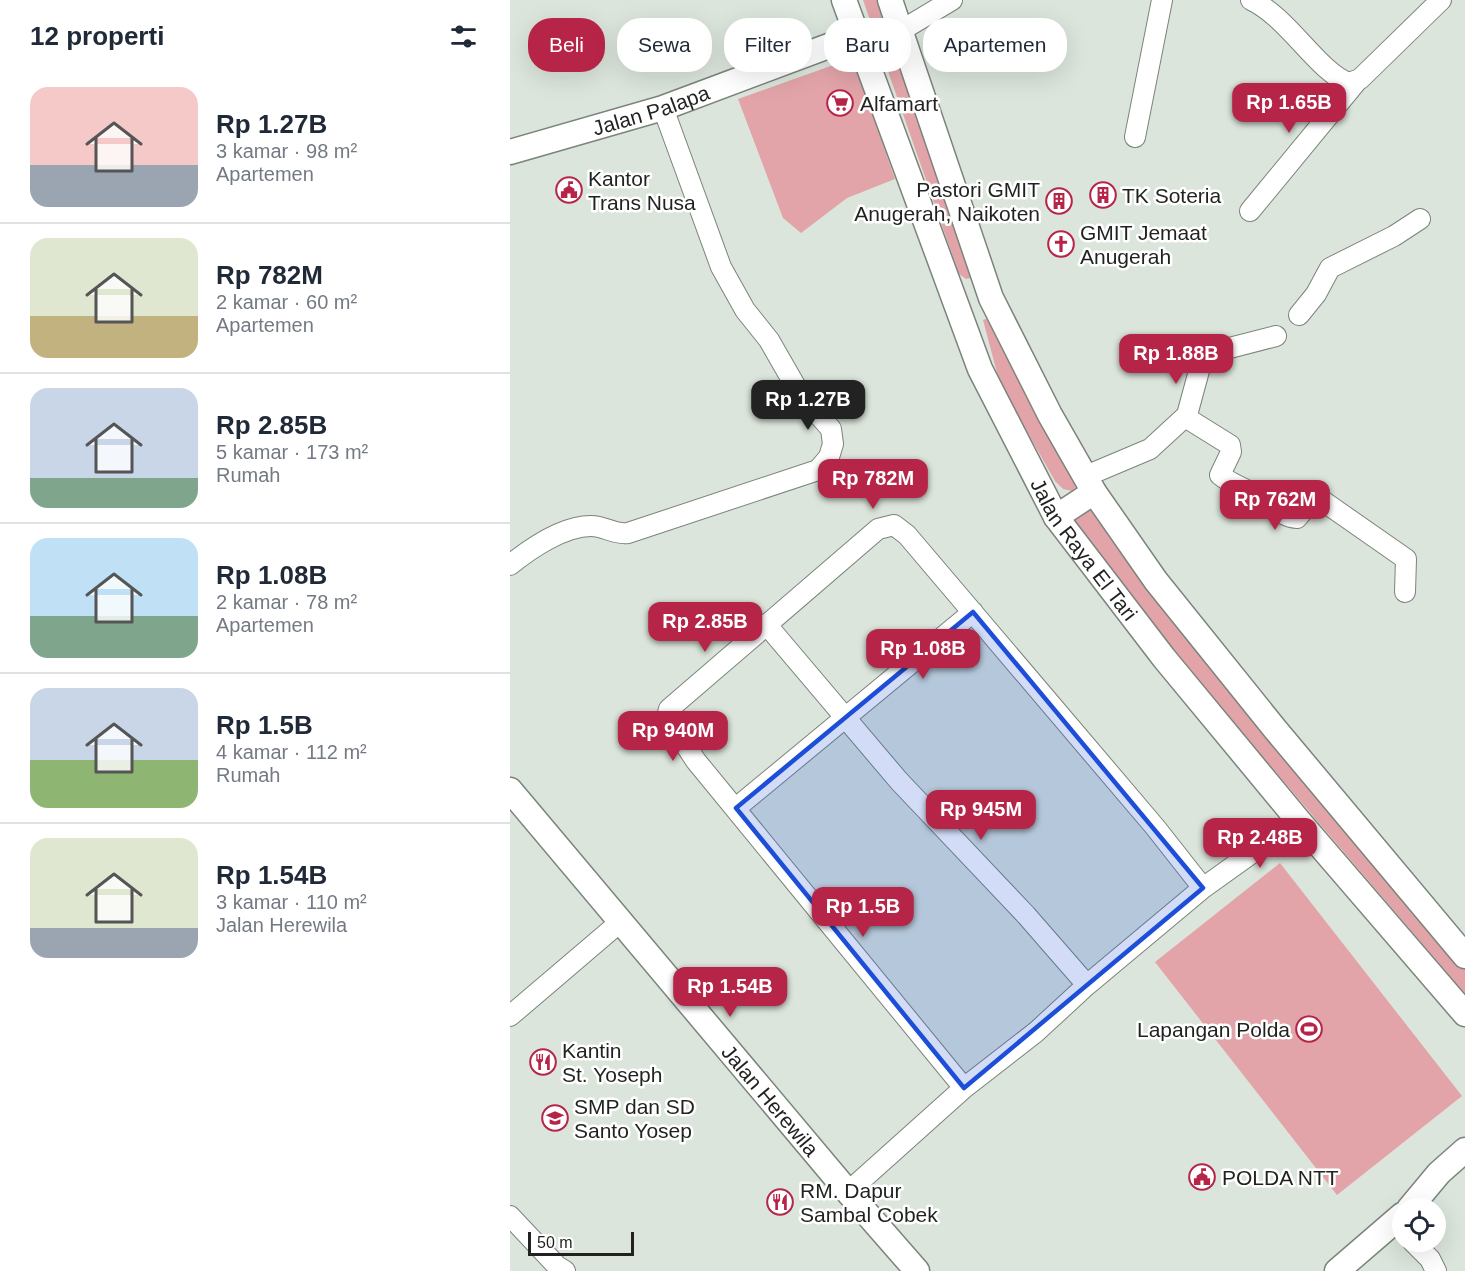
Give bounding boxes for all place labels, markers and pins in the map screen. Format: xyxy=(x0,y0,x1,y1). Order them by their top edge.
pin: Rp 1.65B xyxy=(1227,83,1351,134)
supermarket icon: Alfamart xyxy=(825,88,855,118)
place label: Alfamart xyxy=(860,92,938,115)
place label: Kantor Trans Nusa xyxy=(588,167,696,214)
public building icon: Kantor Trans Nusa xyxy=(554,175,584,205)
place label: Pastori GMIT Anugerah, Naikoten xyxy=(854,178,1040,225)
building icon: TK Soteria xyxy=(1088,180,1118,210)
place label: TK Soteria xyxy=(1122,184,1222,207)
building icon: Pastori GMIT Anugerah, Naikoten xyxy=(1044,186,1074,216)
place label: GMIT Jemaat Anugerah xyxy=(1080,221,1207,268)
church icon: GMIT Jemaat Anugerah xyxy=(1046,229,1076,259)
pin: Rp 1.88B xyxy=(1114,334,1238,385)
pin: Rp 1.27B xyxy=(746,380,870,431)
pin: Rp 782M xyxy=(818,459,928,510)
pin: Rp 762M xyxy=(1220,480,1330,531)
pin: Rp 2.85B xyxy=(643,602,767,653)
pin: Rp 1.08B xyxy=(861,629,985,680)
pin: Rp 940M xyxy=(618,711,728,762)
pin: Rp 945M xyxy=(926,790,1036,841)
pin: Rp 2.48B xyxy=(1198,818,1322,869)
pin: Rp 1.5B xyxy=(808,887,918,938)
pin: Rp 1.54B xyxy=(668,967,792,1018)
sports icon: Lapangan Polda xyxy=(1294,1014,1324,1044)
place label: Lapangan Polda xyxy=(1137,1018,1290,1041)
place label: Kantin St. Yoseph xyxy=(562,1039,662,1086)
restaurant icon: Kantin St. Yoseph xyxy=(528,1047,558,1077)
place label: SMP dan SD Santo Yosep xyxy=(574,1095,695,1142)
school or university icon: SMP dan SD Santo Yosep xyxy=(540,1103,570,1133)
public building icon: POLDA NTT xyxy=(1187,1162,1217,1192)
place label: POLDA NTT xyxy=(1222,1166,1339,1189)
place label: RM. Dapur Sambal Cobek xyxy=(800,1179,938,1226)
restaurant icon: RM. Dapur Sambal Cobek xyxy=(765,1187,795,1217)

